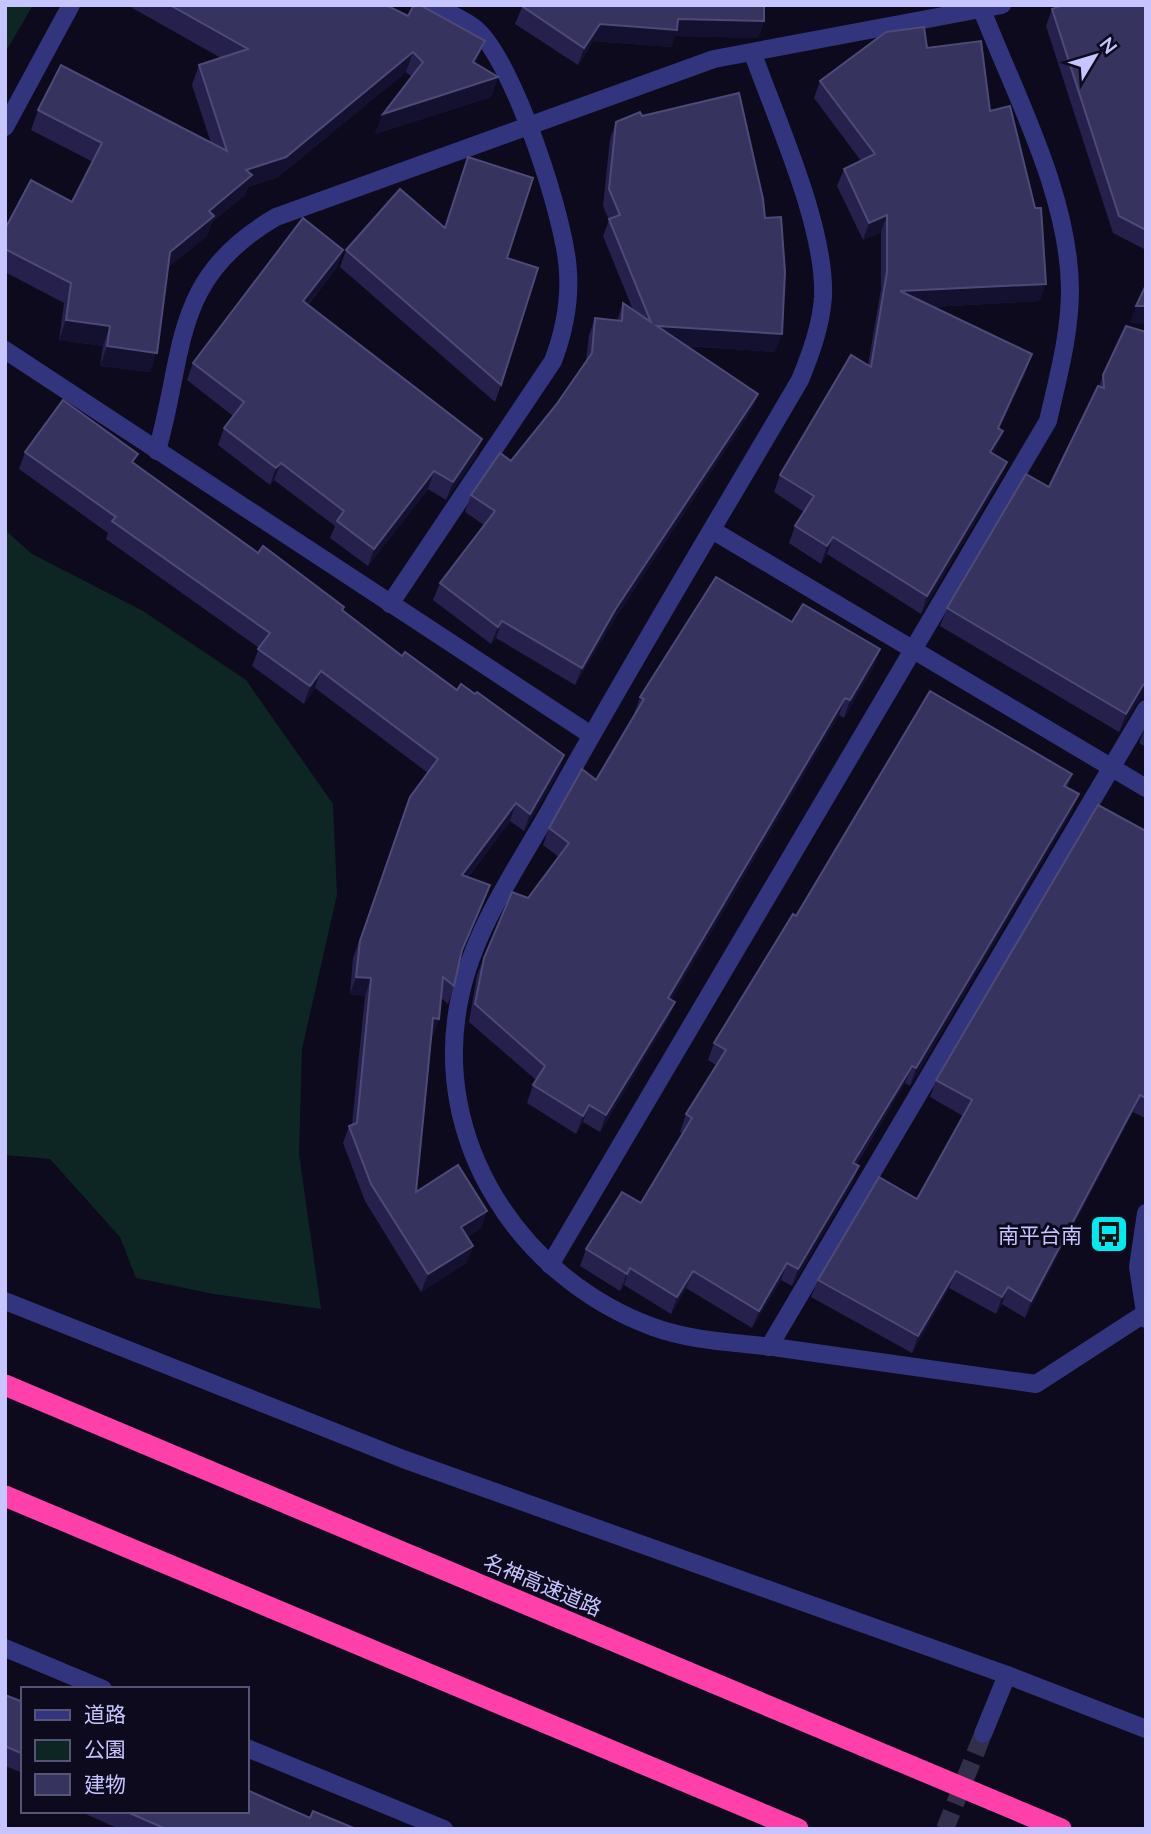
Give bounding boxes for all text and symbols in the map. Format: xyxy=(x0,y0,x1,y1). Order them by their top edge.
north arrow xyxy=(1060,21,1130,91)
text: N xyxy=(1095,32,1122,58)
bus stop icon: 南平台南 xyxy=(1088,1213,1130,1255)
place label: 南平台南 xyxy=(998,1222,1082,1247)
street label: 名神高速道路 xyxy=(480,1548,606,1620)
legend xyxy=(21,1687,248,1813)
text: 道路 xyxy=(84,1701,126,1726)
text: 公園 xyxy=(84,1736,126,1761)
text: 建物 xyxy=(84,1771,126,1796)

